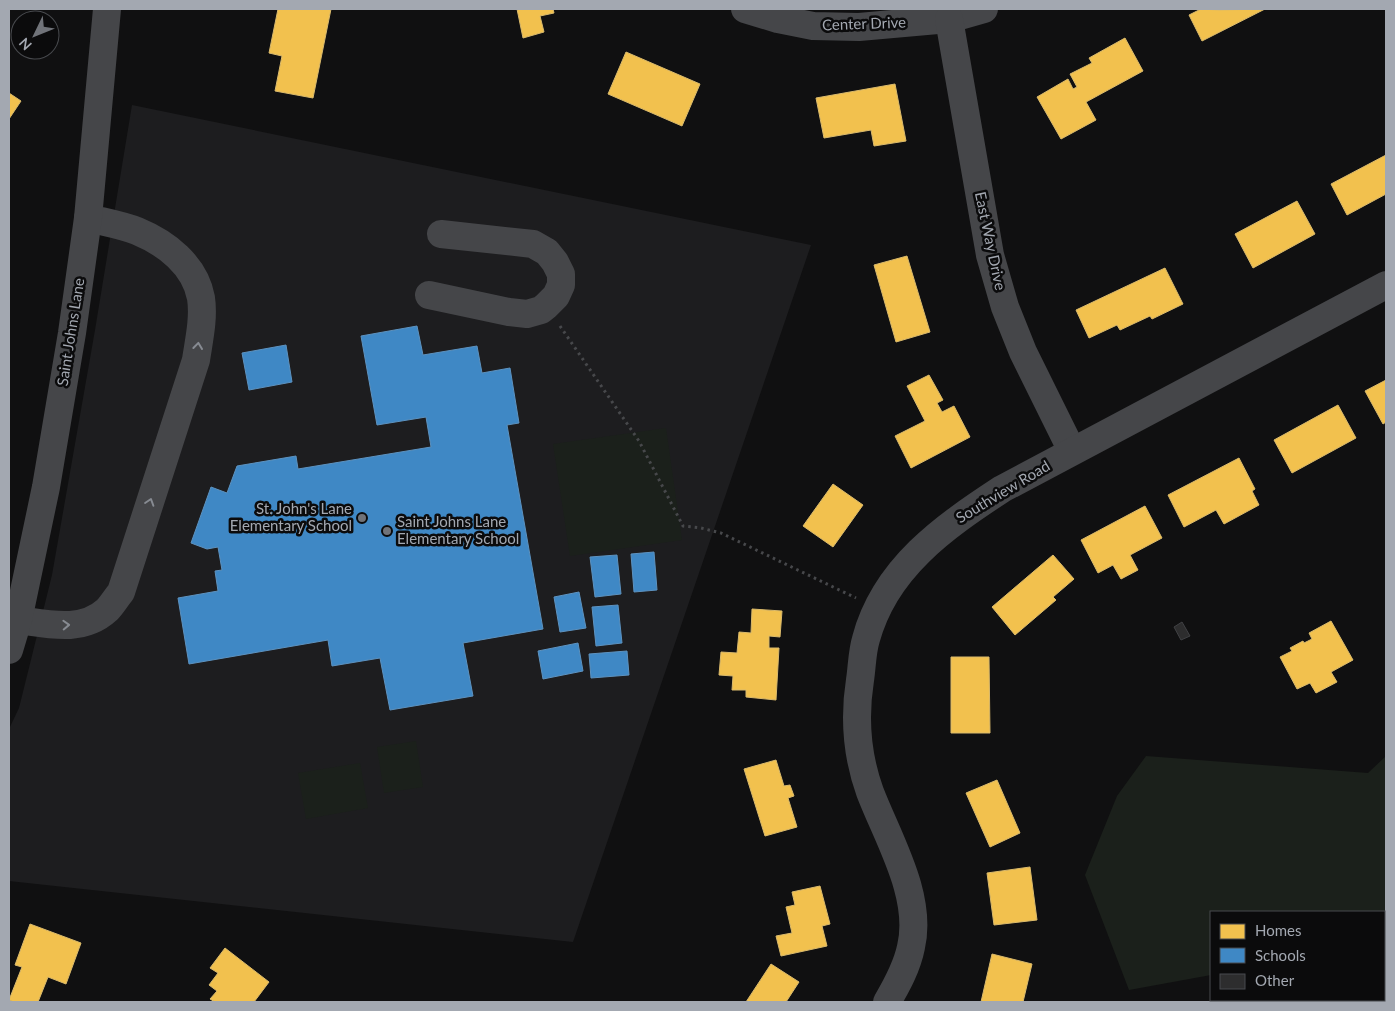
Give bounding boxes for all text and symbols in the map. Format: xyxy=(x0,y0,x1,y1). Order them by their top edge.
north arrow xyxy=(10,10,60,60)
street label: Center Drive xyxy=(822,13,906,33)
text: N xyxy=(15,34,35,54)
street label: East Way Drive xyxy=(972,190,1010,292)
street label: Saint Johns Lane xyxy=(53,276,87,387)
one-way arrow xyxy=(192,342,203,350)
street label: Southview Road xyxy=(952,456,1053,526)
one-way arrow xyxy=(144,498,154,506)
place label: St. John's Lane Elementary School xyxy=(230,499,352,534)
marker: St. John's Lane Elementary School xyxy=(356,512,368,524)
place label: Saint Johns Lane Elementary School xyxy=(397,512,519,547)
marker: Saint Johns Lane Elementary School xyxy=(381,525,393,537)
one-way arrow xyxy=(62,619,70,630)
legend xyxy=(1210,911,1385,1001)
text: Homes xyxy=(1255,921,1301,939)
text: Schools xyxy=(1255,946,1306,964)
text: Other xyxy=(1255,971,1295,989)

